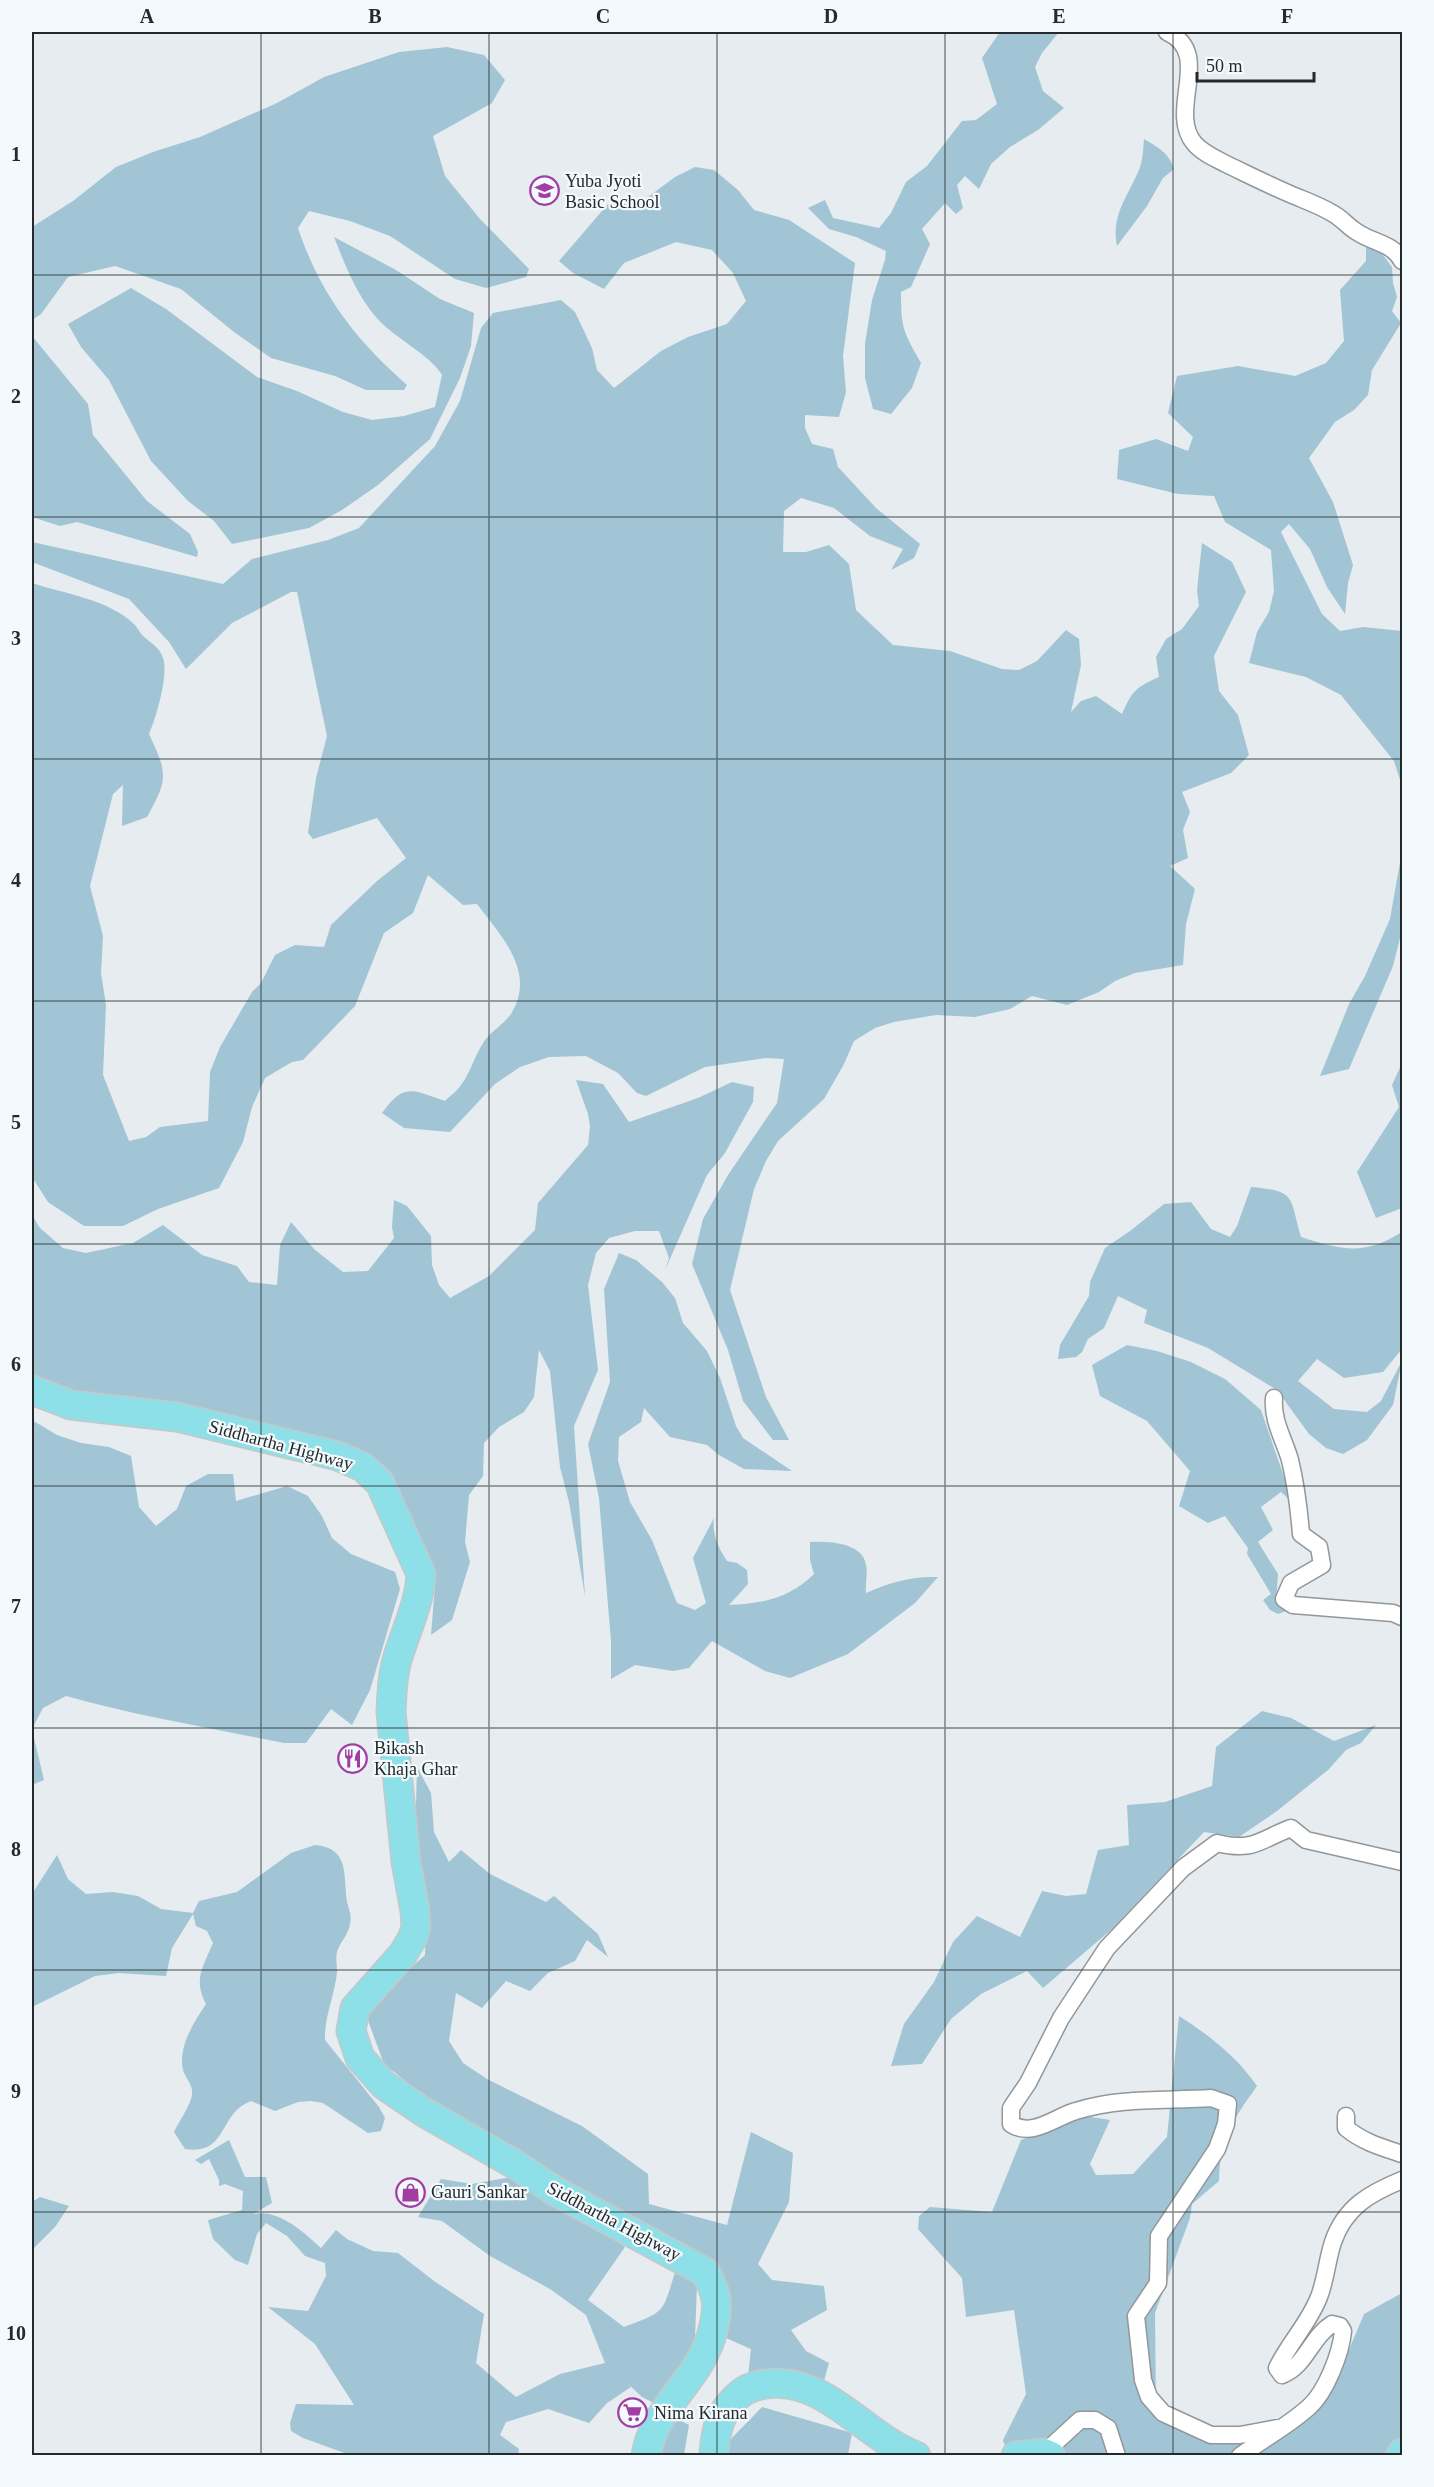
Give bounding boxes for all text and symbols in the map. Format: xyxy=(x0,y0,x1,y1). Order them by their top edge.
text: A xyxy=(140,5,155,27)
text: B xyxy=(368,5,382,27)
text: C xyxy=(596,5,610,27)
text: D xyxy=(824,5,838,27)
text: E xyxy=(1052,5,1066,27)
text: F xyxy=(1281,5,1293,27)
scale bar xyxy=(1197,45,1314,83)
text: 50 m xyxy=(1206,56,1243,76)
text: 1 xyxy=(11,143,21,165)
place label: Yuba Jyoti Basic School xyxy=(565,171,660,212)
school or university icon: Yuba Jyoti Basic School xyxy=(528,175,560,207)
text: 2 xyxy=(11,385,21,407)
text: 3 xyxy=(11,627,21,649)
text: 4 xyxy=(11,869,21,891)
text: 5 xyxy=(11,1111,21,1133)
text: 6 xyxy=(11,1353,21,1375)
street label: Siddhartha Highway xyxy=(207,1416,355,1474)
text: 7 xyxy=(11,1595,21,1617)
place label: Bikash Khaja Ghar xyxy=(374,1738,457,1779)
restaurant icon: Bikash Khaja Ghar xyxy=(337,1742,369,1774)
text: 8 xyxy=(11,1838,21,1860)
text: 9 xyxy=(11,2080,21,2102)
shop icon: Gauri Sankar xyxy=(394,2176,426,2208)
street label: Siddhartha Highway xyxy=(544,2177,684,2265)
place label: Gauri Sankar xyxy=(431,2182,526,2202)
text: 10 xyxy=(6,2322,26,2344)
supermarket icon: Nima Kirana xyxy=(617,2397,649,2429)
place label: Nima Kirana xyxy=(654,2403,747,2423)

